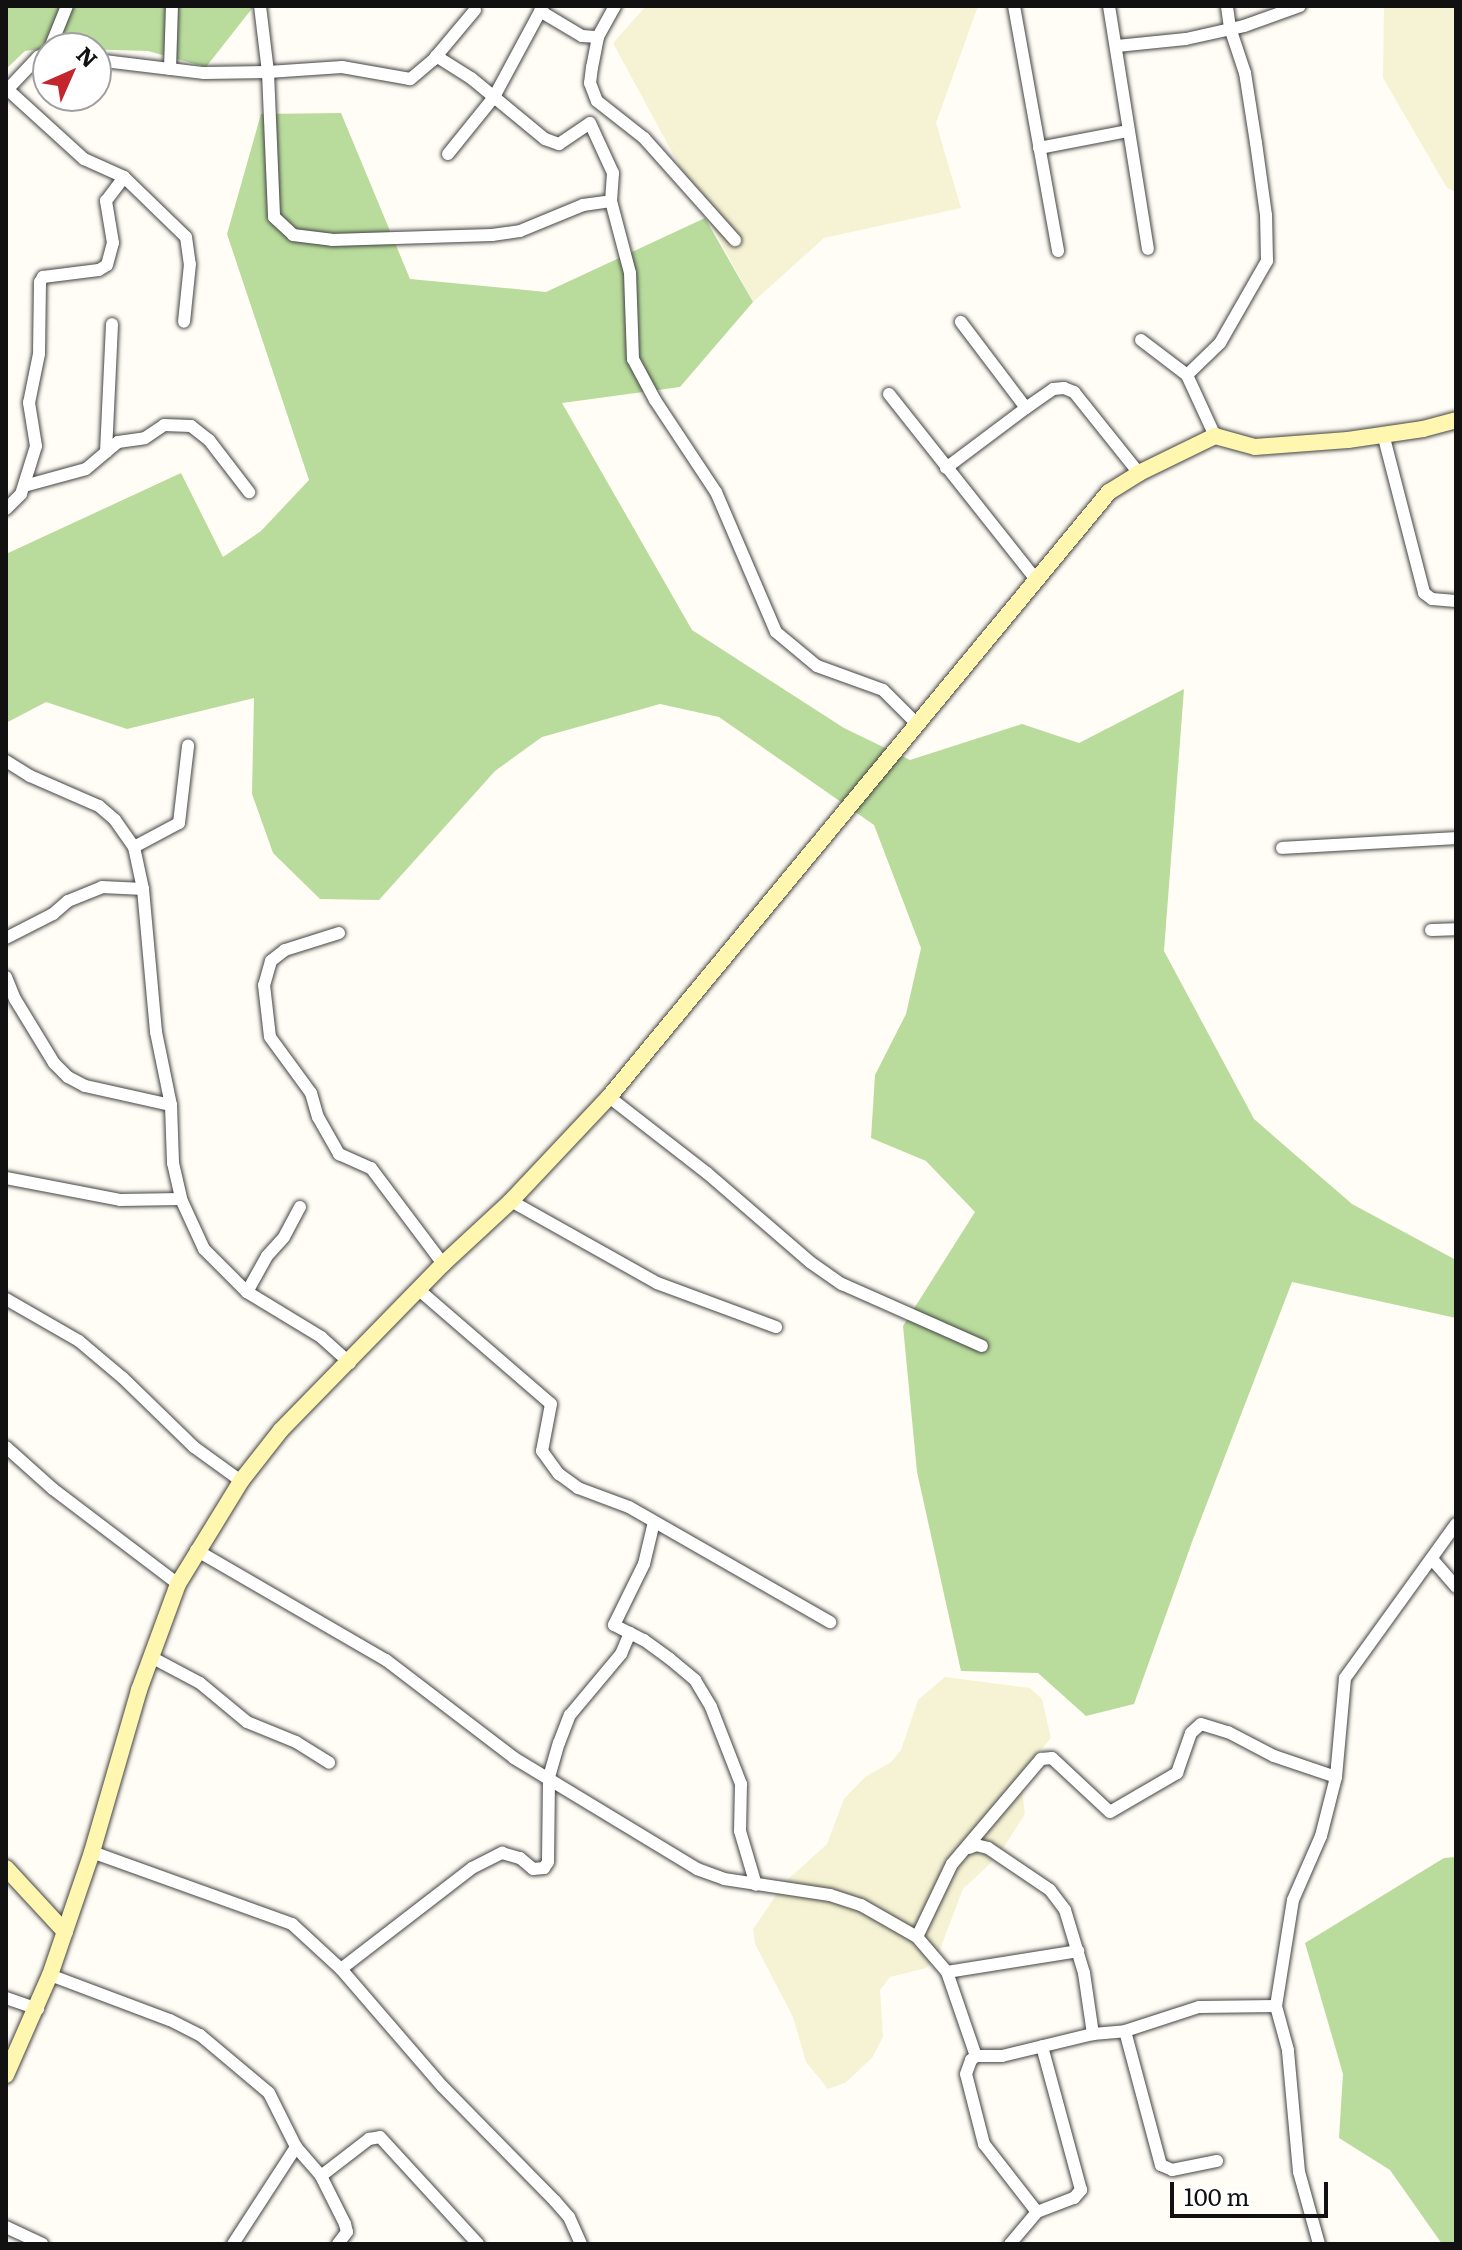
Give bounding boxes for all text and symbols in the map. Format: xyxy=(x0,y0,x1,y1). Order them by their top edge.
north arrow xyxy=(32,32,112,112)
text: N xyxy=(70,38,106,74)
scale bar xyxy=(1174,2166,1332,2216)
text: 100 m xyxy=(1184,2178,1250,2213)

